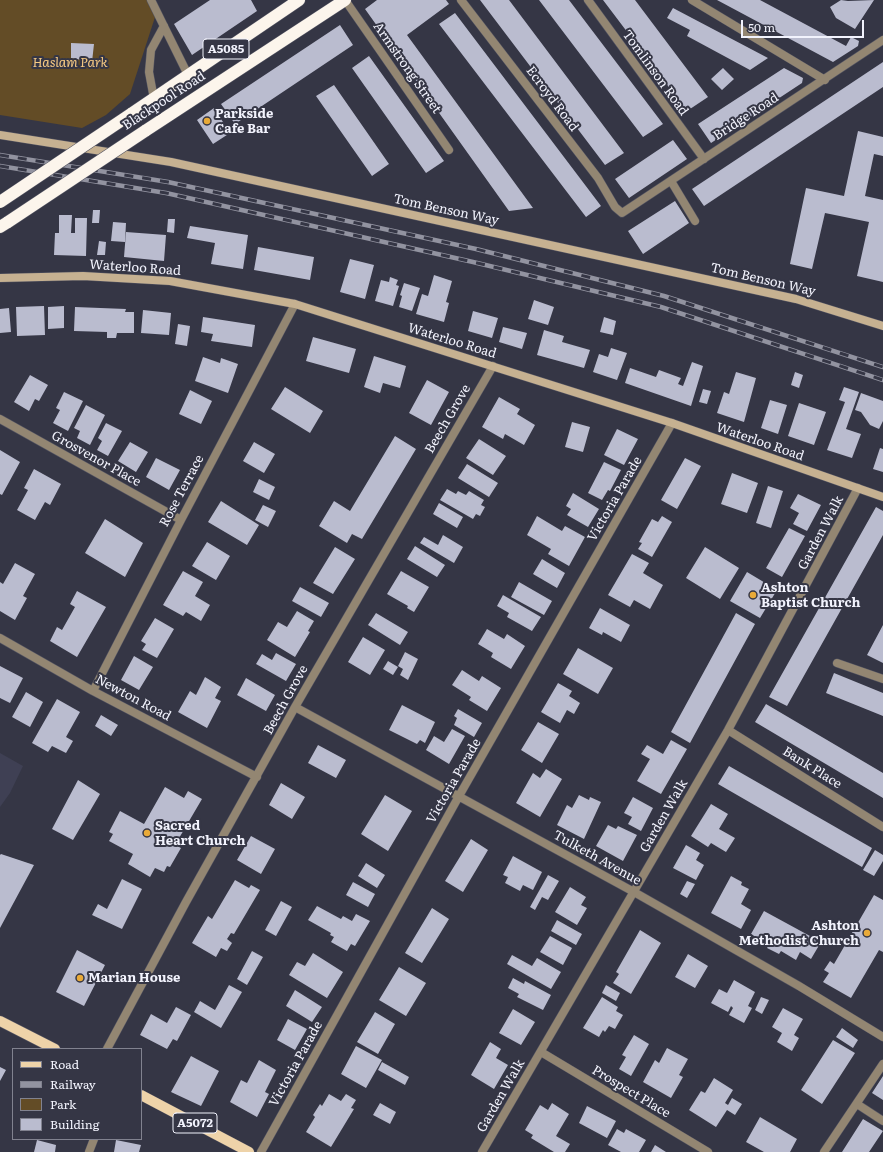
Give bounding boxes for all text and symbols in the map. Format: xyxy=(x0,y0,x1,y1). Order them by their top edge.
scale bar xyxy=(743,12,866,38)
text: 50 m xyxy=(748,18,775,36)
street label: Armstrong Street xyxy=(370,19,444,117)
street label: Tomlinson Road xyxy=(619,27,691,119)
road number: A5085 xyxy=(203,39,249,59)
park label: Haslam Park xyxy=(32,55,108,71)
street label: Ecroyd Road xyxy=(522,63,582,135)
street label: Blackpool Road xyxy=(120,68,208,134)
street label: Bridge Road xyxy=(710,90,782,144)
place label: Parkside Cafe Bar xyxy=(215,106,273,137)
marker: Parkside Cafe Bar xyxy=(202,116,212,126)
street label: Tom Benson Way xyxy=(392,191,500,229)
street label: Waterloo Road xyxy=(89,257,181,279)
street label: Tom Benson Way xyxy=(709,260,817,300)
street label: Waterloo Road xyxy=(406,320,498,362)
street label: Beech Grove xyxy=(422,382,474,456)
street label: Waterloo Road xyxy=(714,420,806,464)
street label: Grosvenor Place xyxy=(48,428,144,490)
street label: Rose Terrace xyxy=(156,452,208,530)
street label: Victoria Parade xyxy=(584,454,646,544)
street label: Garden Walk xyxy=(795,493,847,573)
place label: Ashton Baptist Church xyxy=(761,580,860,611)
marker: Ashton Baptist Church xyxy=(748,590,758,600)
street label: Beech Grove xyxy=(261,663,311,737)
street label: Newton Road xyxy=(93,672,173,724)
street label: Victoria Parade xyxy=(423,736,485,826)
street label: Bank Place xyxy=(780,744,844,792)
street label: Garden Walk xyxy=(637,777,691,855)
place label: Sacred Heart Church xyxy=(155,818,245,849)
street label: Tulketh Avenue xyxy=(550,827,644,889)
marker: Sacred Heart Church xyxy=(142,828,152,838)
place label: Ashton Methodist Church xyxy=(739,918,859,949)
marker: Ashton Methodist Church xyxy=(862,928,872,938)
place label: Marian House xyxy=(88,970,180,986)
marker: Marian House xyxy=(75,973,85,983)
street label: Victoria Parade xyxy=(266,1019,326,1109)
legend xyxy=(12,1048,142,1140)
text: Road xyxy=(50,1055,79,1073)
street label: Garden Walk xyxy=(474,1057,528,1135)
street label: Prospect Place xyxy=(589,1063,673,1121)
text: Railway xyxy=(50,1075,96,1093)
text: Park xyxy=(50,1095,76,1113)
road number: A5072 xyxy=(173,1113,217,1133)
text: Building xyxy=(50,1115,99,1133)

